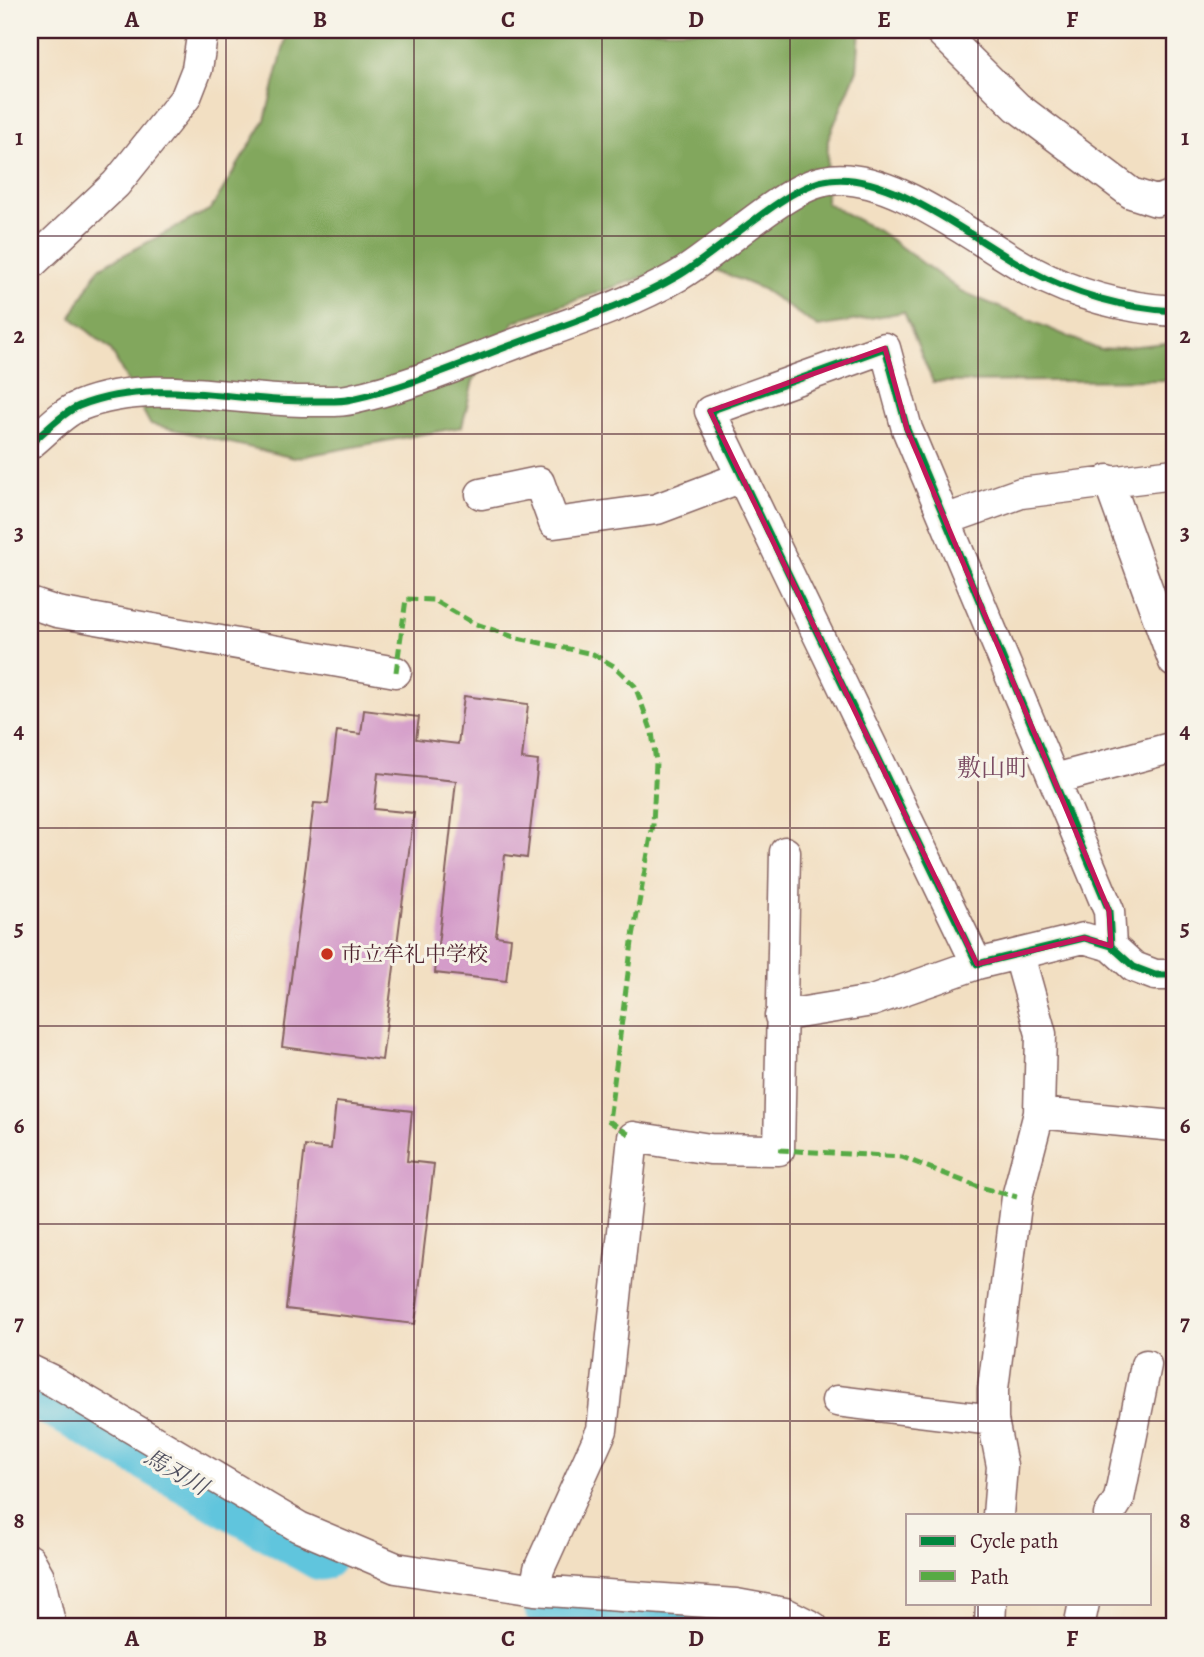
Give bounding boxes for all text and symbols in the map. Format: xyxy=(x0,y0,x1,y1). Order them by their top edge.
text: A xyxy=(124,4,140,35)
text: B xyxy=(313,4,327,35)
text: C xyxy=(501,4,515,35)
text: D xyxy=(688,4,704,35)
text: E xyxy=(877,4,891,35)
text: F xyxy=(1066,4,1079,35)
text: 1 xyxy=(15,122,23,153)
text: 1 xyxy=(1181,122,1189,153)
text: 2 xyxy=(13,320,25,351)
text: 2 xyxy=(1179,320,1191,351)
text: 3 xyxy=(14,517,24,548)
text: 3 xyxy=(1180,517,1190,548)
text: 4 xyxy=(14,715,25,746)
text: 4 xyxy=(1180,715,1191,746)
district label: 敷山町 xyxy=(957,752,1029,784)
text: 5 xyxy=(14,912,24,943)
text: 5 xyxy=(1180,912,1190,943)
place label: 市立牟礼中学校 xyxy=(341,940,488,968)
marker: 市立牟礼中学校 xyxy=(319,946,335,962)
text: 6 xyxy=(14,1110,25,1141)
text: 6 xyxy=(1180,1110,1191,1141)
text: 7 xyxy=(14,1307,24,1338)
text: 7 xyxy=(1180,1307,1190,1338)
water label: 馬刃川 xyxy=(138,1441,216,1504)
text: 8 xyxy=(13,1505,25,1536)
text: 8 xyxy=(1179,1505,1191,1536)
legend xyxy=(906,1514,1152,1604)
text: Cycle path xyxy=(970,1527,1059,1555)
text: Path xyxy=(970,1563,1009,1591)
text: A xyxy=(124,1623,140,1654)
text: B xyxy=(313,1623,327,1654)
text: C xyxy=(501,1623,515,1654)
text: D xyxy=(688,1623,704,1654)
text: E xyxy=(877,1623,891,1654)
text: F xyxy=(1066,1623,1079,1654)

